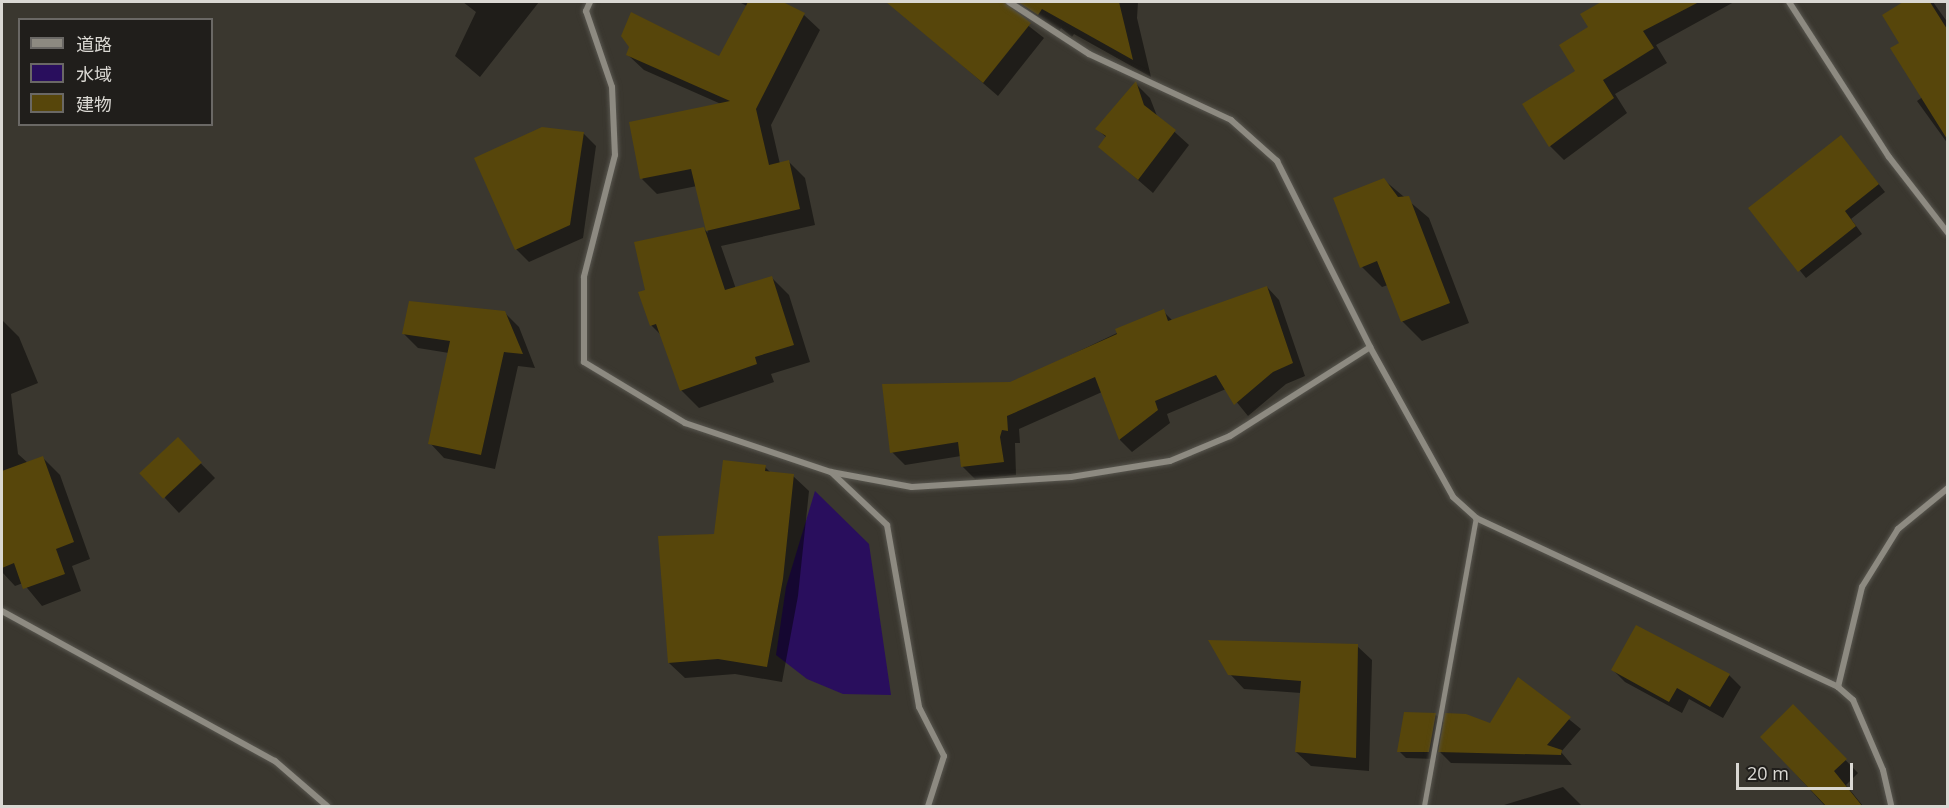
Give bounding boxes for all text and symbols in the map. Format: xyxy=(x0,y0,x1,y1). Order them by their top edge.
legend xyxy=(18,18,213,126)
text: 道路 xyxy=(76,32,112,56)
text: 水域 xyxy=(76,62,112,86)
text: 建物 xyxy=(76,92,112,116)
scale bar xyxy=(1739,751,1856,789)
text: 20 m xyxy=(1747,761,1789,785)

